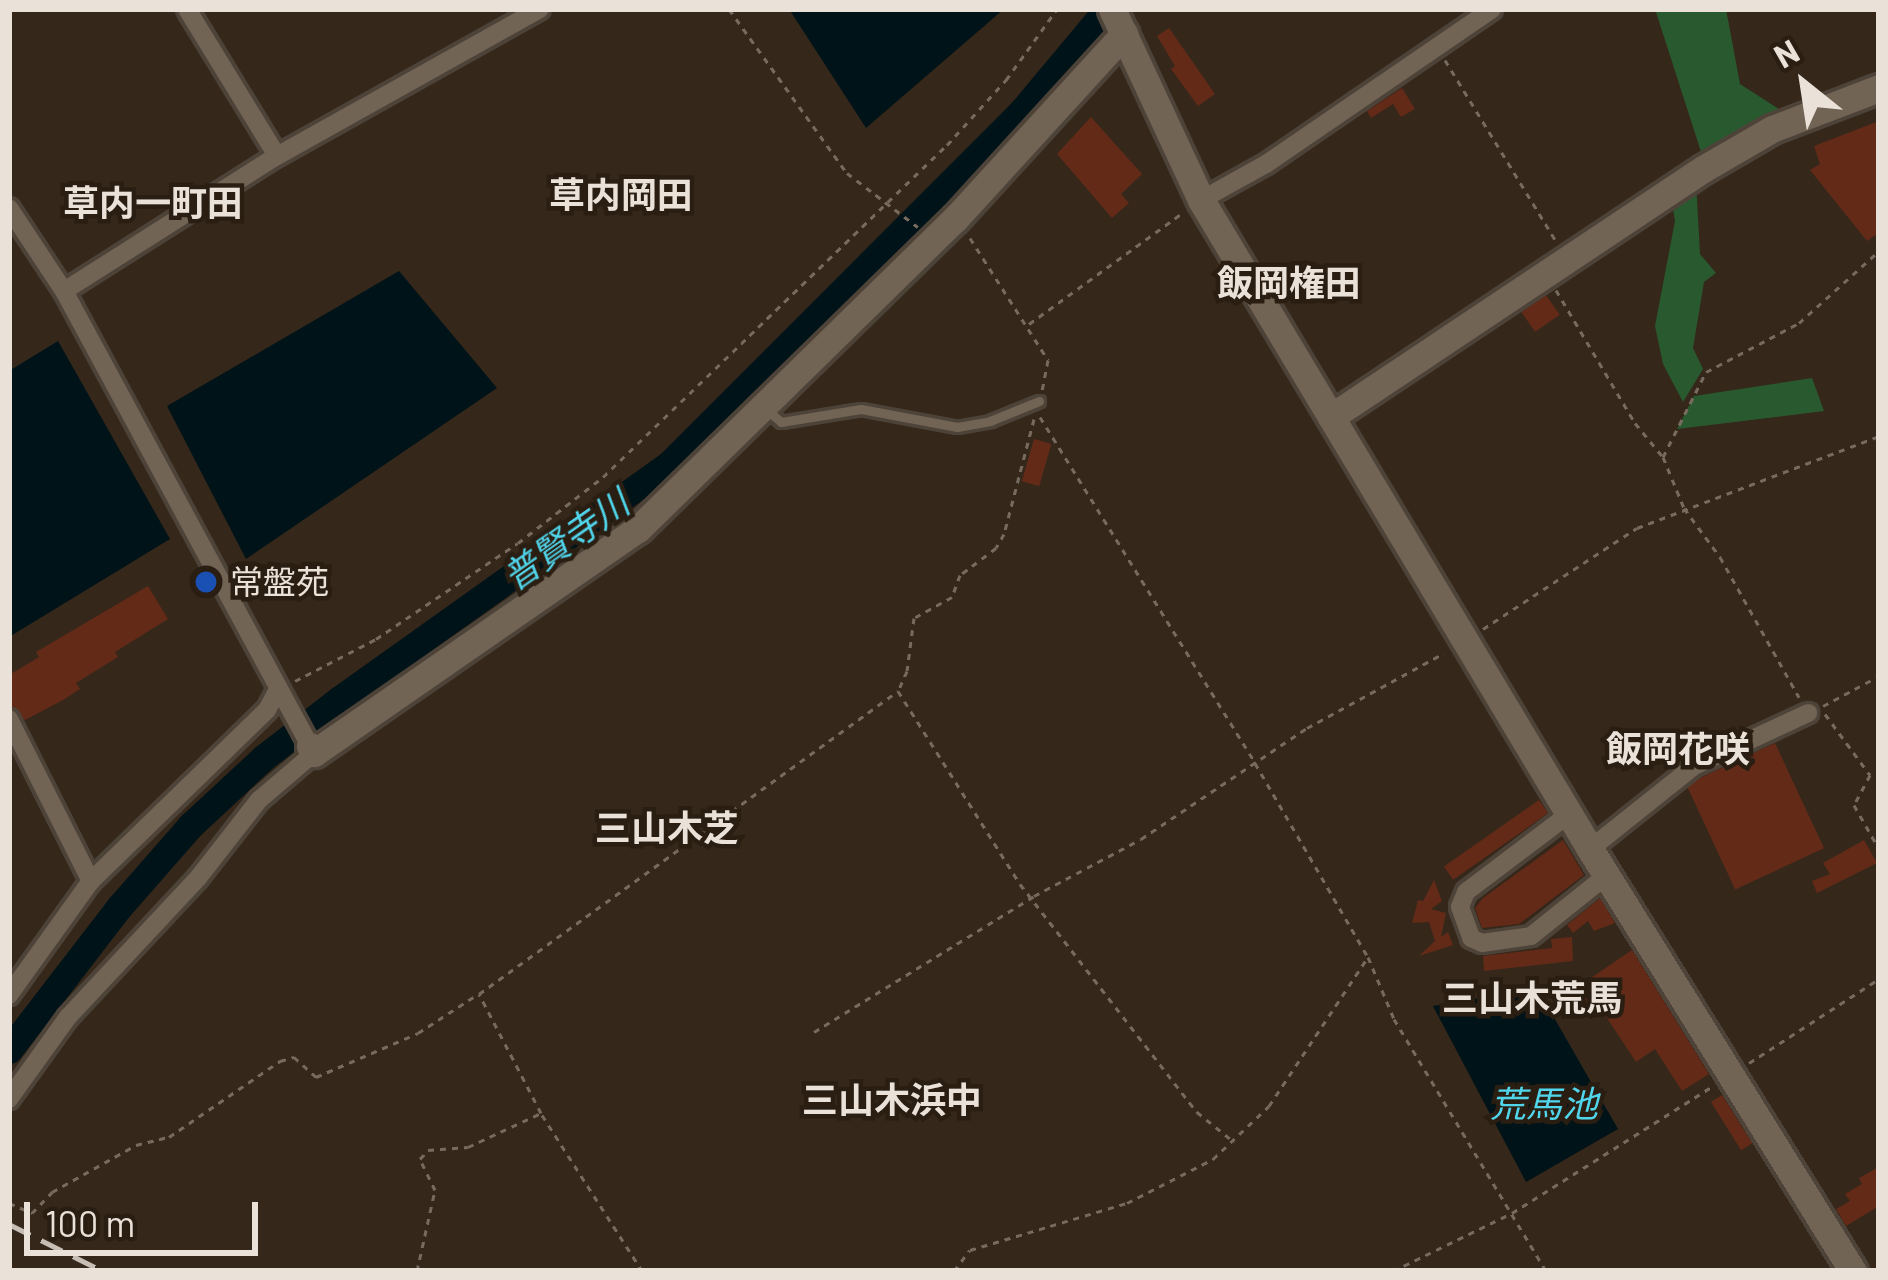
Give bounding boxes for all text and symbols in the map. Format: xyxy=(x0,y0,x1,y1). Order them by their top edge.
north arrow xyxy=(1744,24,1864,144)
text: N xyxy=(1766,30,1805,76)
district label: 草内岡田 xyxy=(549,172,693,216)
district label: 草内一町田 xyxy=(63,180,243,224)
district label: 飯岡権田 xyxy=(1217,260,1361,304)
water label: 普賢寺川 xyxy=(494,480,636,598)
place label: 常盤苑 xyxy=(230,562,329,602)
marker: 常盤苑 xyxy=(193,569,219,595)
district label: 飯岡花咲 xyxy=(1606,726,1750,770)
district label: 三山木芝 xyxy=(595,805,739,849)
district label: 三山木荒馬 xyxy=(1442,975,1622,1019)
district label: 三山木浜中 xyxy=(802,1077,982,1121)
water label: 荒馬池 xyxy=(1490,1081,1598,1125)
scale bar xyxy=(30,1178,264,1252)
text: 100 m xyxy=(45,1201,135,1244)

